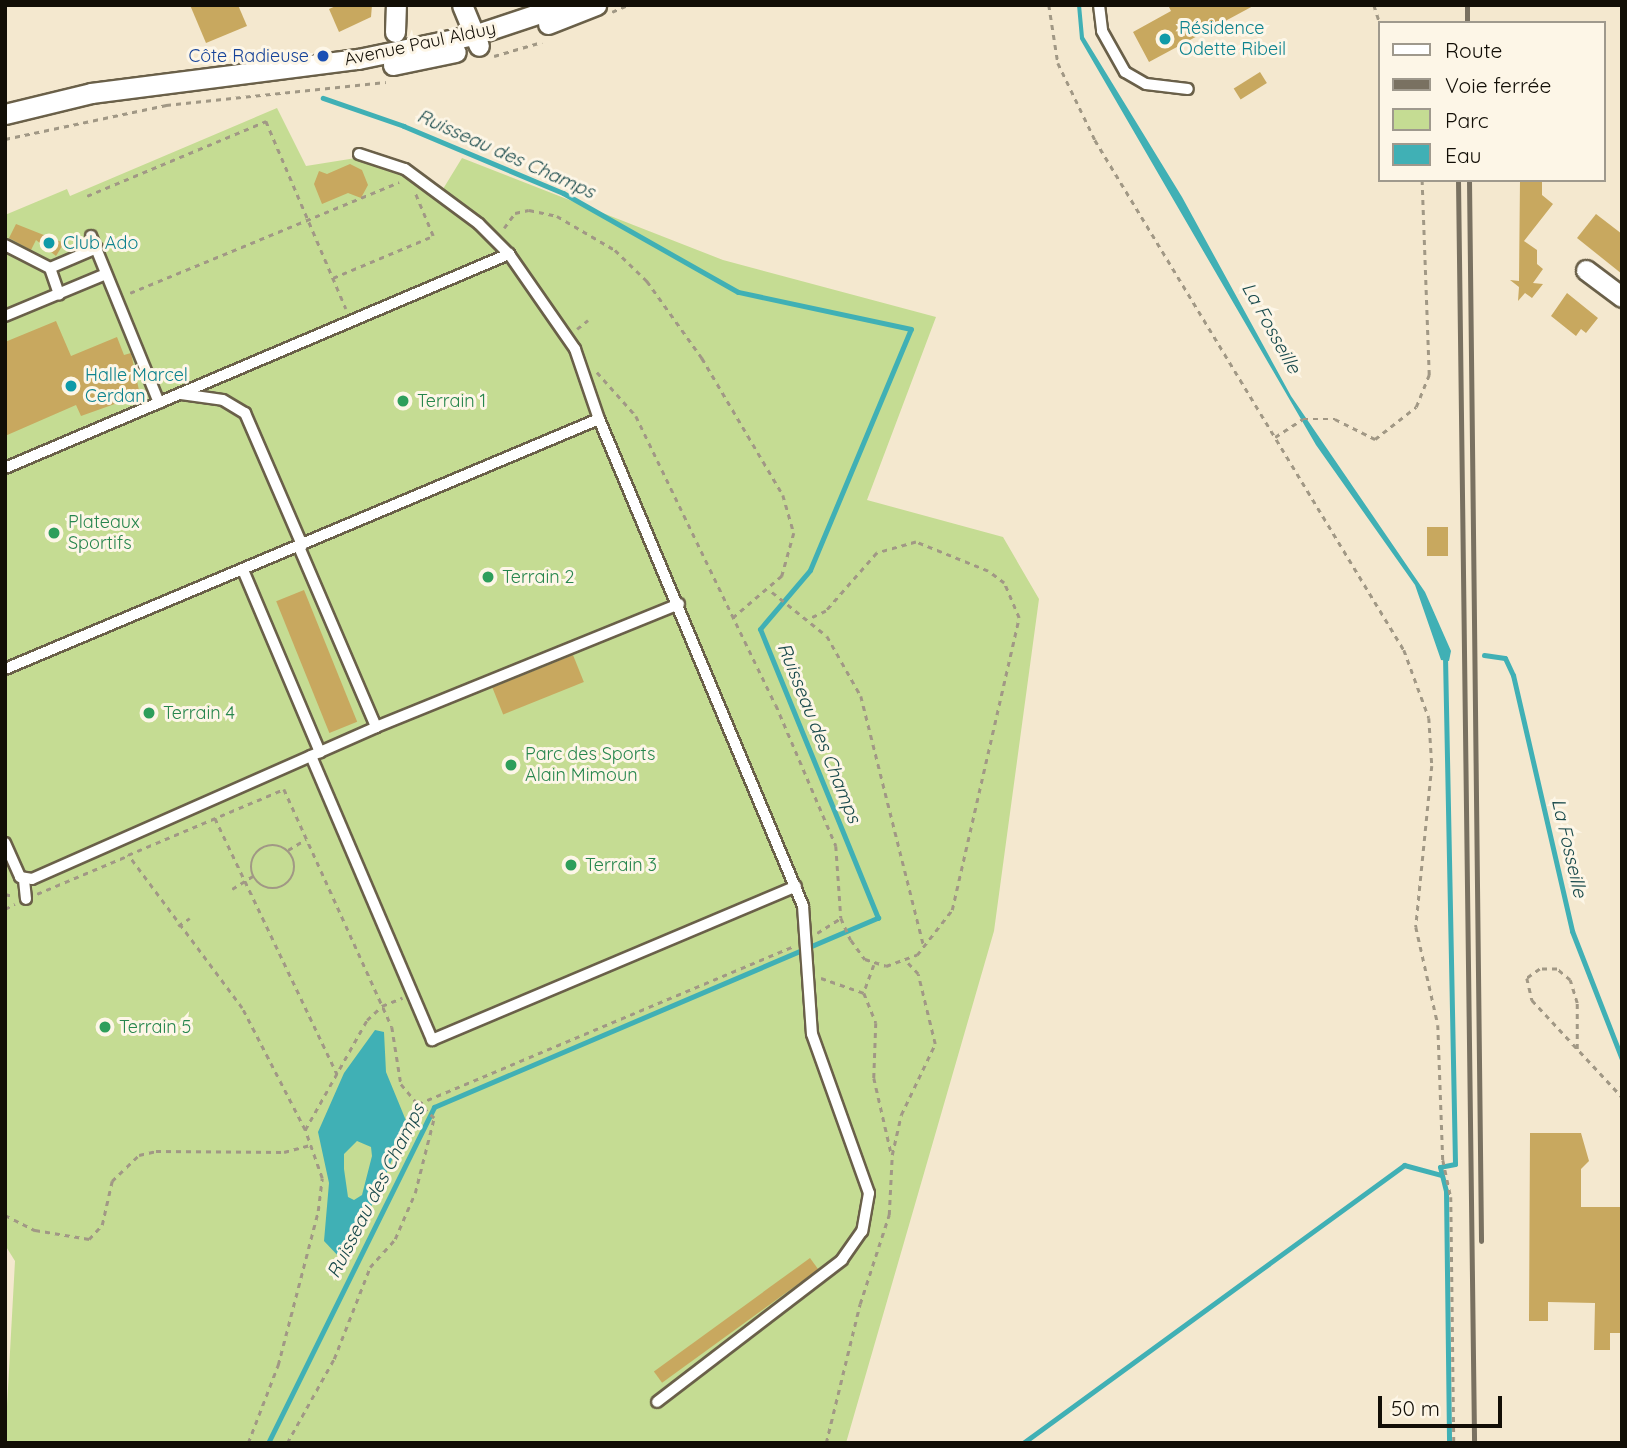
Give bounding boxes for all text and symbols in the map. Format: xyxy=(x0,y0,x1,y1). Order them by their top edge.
street label: Avenue Paul Alduy xyxy=(342,17,498,71)
place label: Résidence Odette Ribeil xyxy=(1179,18,1286,60)
legend xyxy=(1378,21,1606,182)
marker: Résidence Odette Ribeil xyxy=(1157,31,1173,47)
text: Route xyxy=(1445,37,1502,63)
place label: Côte Radieuse xyxy=(188,45,309,67)
marker: Côte Radieuse xyxy=(315,48,331,64)
text: Voie ferrée xyxy=(1445,72,1551,98)
water label: Ruisseau des Champs xyxy=(414,105,598,203)
text: Parc xyxy=(1445,107,1489,133)
text: Eau xyxy=(1445,142,1481,168)
place label: Club Ado xyxy=(63,232,138,254)
marker: Club Ado xyxy=(41,235,57,251)
water label: La Fosseille xyxy=(1237,278,1305,378)
place label: Halle Marcel Cerdan xyxy=(85,365,188,408)
marker: Halle Marcel Cerdan xyxy=(63,378,79,394)
place label: Terrain 1 xyxy=(417,390,486,412)
marker: Terrain 1 xyxy=(395,393,411,409)
place label: Plateaux Sportifs xyxy=(68,512,140,554)
marker: Plateaux Sportifs xyxy=(46,525,62,541)
place label: Terrain 2 xyxy=(502,566,575,588)
marker: Terrain 2 xyxy=(480,569,496,585)
water label: Ruisseau des Champs xyxy=(772,640,866,826)
place label: Terrain 4 xyxy=(163,702,235,724)
marker: Terrain 4 xyxy=(141,705,157,721)
place label: Parc des Sports Alain Mimoun xyxy=(525,744,655,786)
marker: Parc des Sports Alain Mimoun xyxy=(503,757,519,773)
water label: La Fosseille xyxy=(1547,796,1591,900)
place label: Terrain 3 xyxy=(585,854,657,876)
marker: Terrain 3 xyxy=(563,857,579,873)
place label: Terrain 5 xyxy=(119,1016,191,1038)
marker: Terrain 5 xyxy=(97,1019,113,1035)
water label: Ruisseau des Champs xyxy=(322,1100,430,1282)
scale bar xyxy=(1382,1382,1506,1426)
text: 50 m xyxy=(1391,1395,1440,1421)

